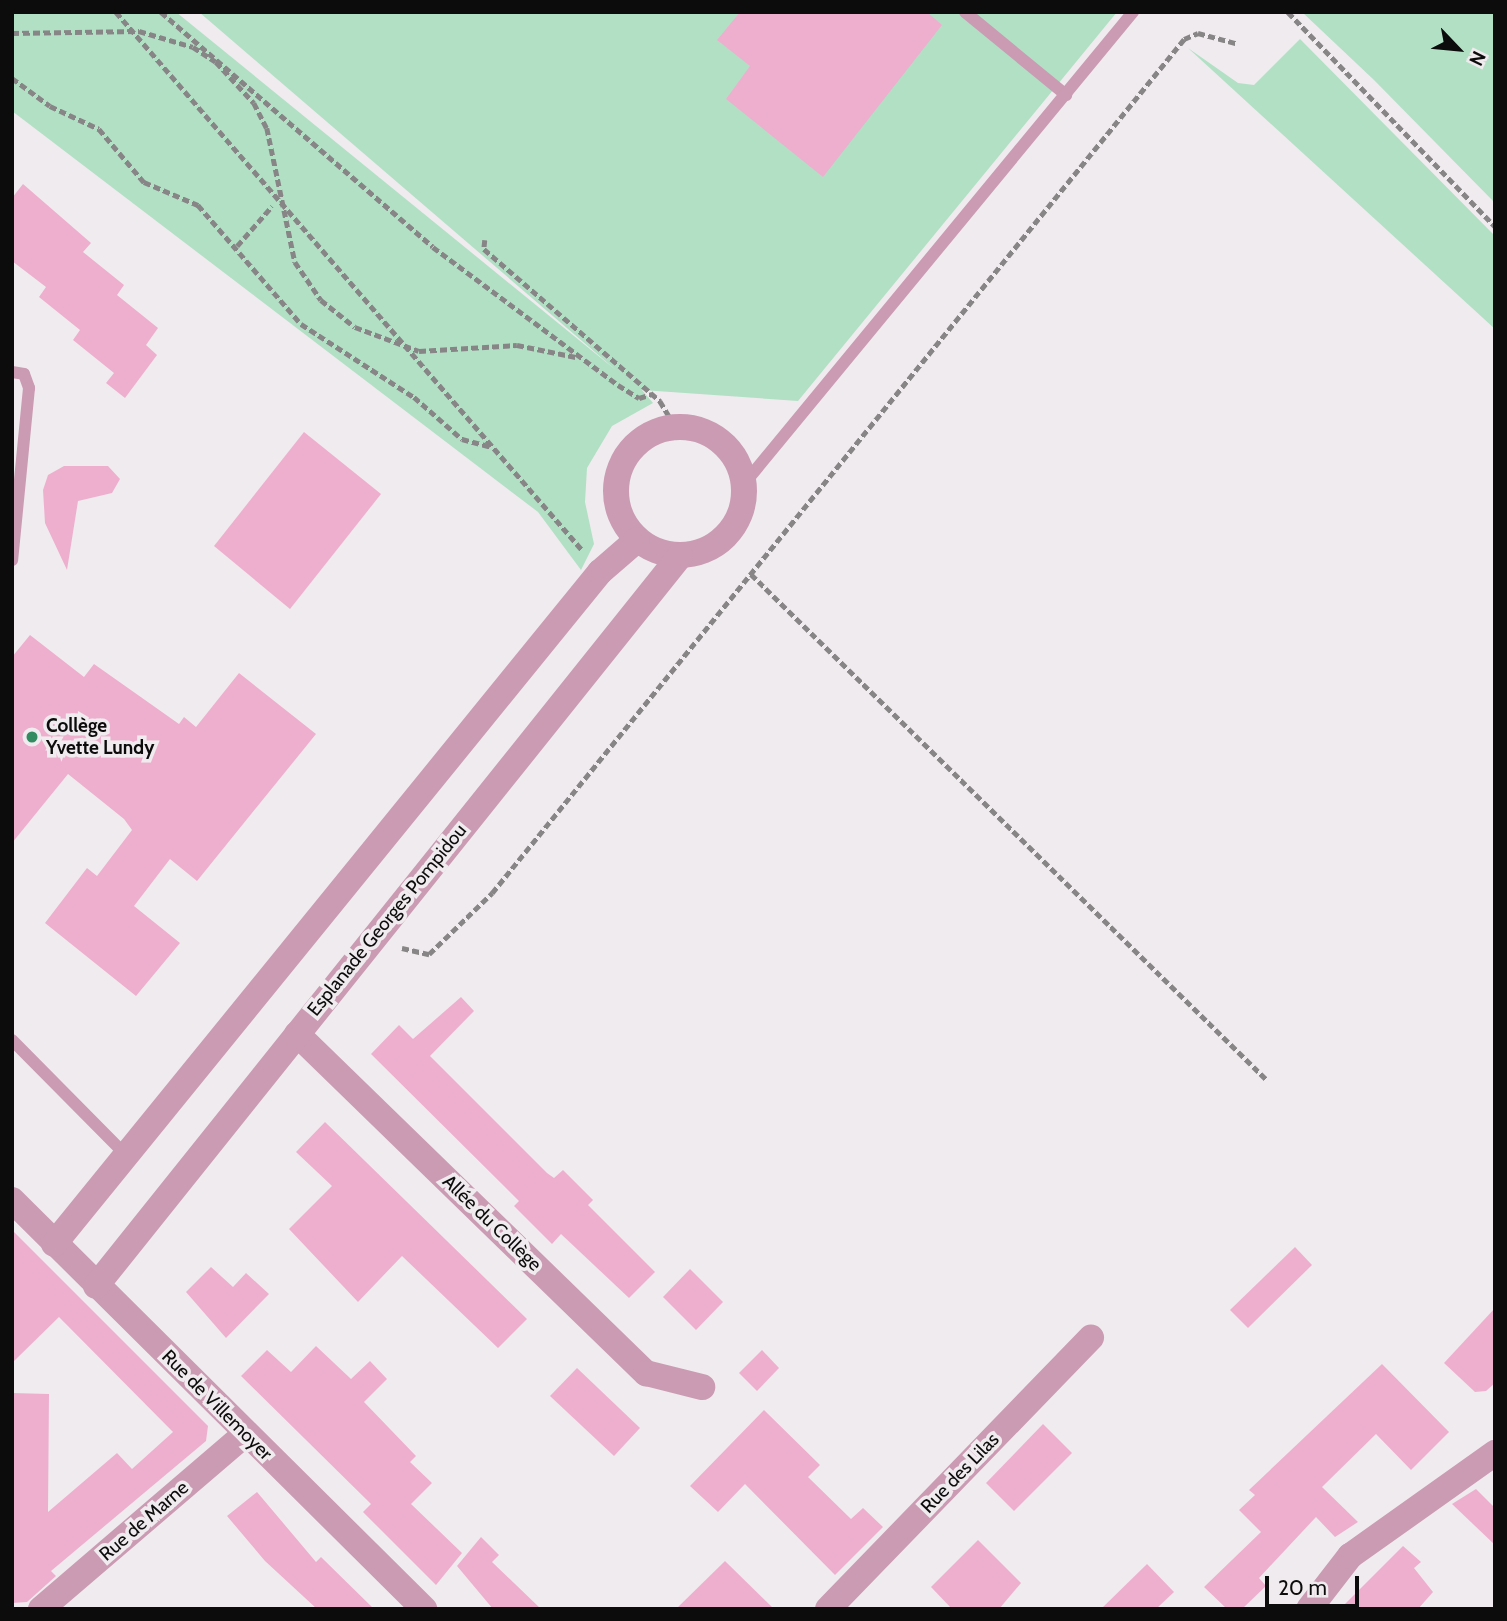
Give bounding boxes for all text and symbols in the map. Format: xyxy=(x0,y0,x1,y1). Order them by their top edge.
north arrow xyxy=(1423,14,1493,84)
text: N xyxy=(1464,47,1491,70)
place label: Collège Yvette Lundy xyxy=(46,715,154,759)
marker: Collège Yvette Lundy xyxy=(24,729,40,745)
street label: Esplanade Georges Pompidou xyxy=(303,820,471,1020)
street label: Allée du Collège xyxy=(438,1170,546,1276)
street label: Rue de Villemoyer xyxy=(157,1345,277,1465)
street label: Rue des Lilas xyxy=(916,1428,1004,1518)
street label: Rue de Marne xyxy=(95,1476,193,1566)
scale bar xyxy=(1269,1562,1364,1606)
text: 20 m xyxy=(1278,1575,1327,1600)

